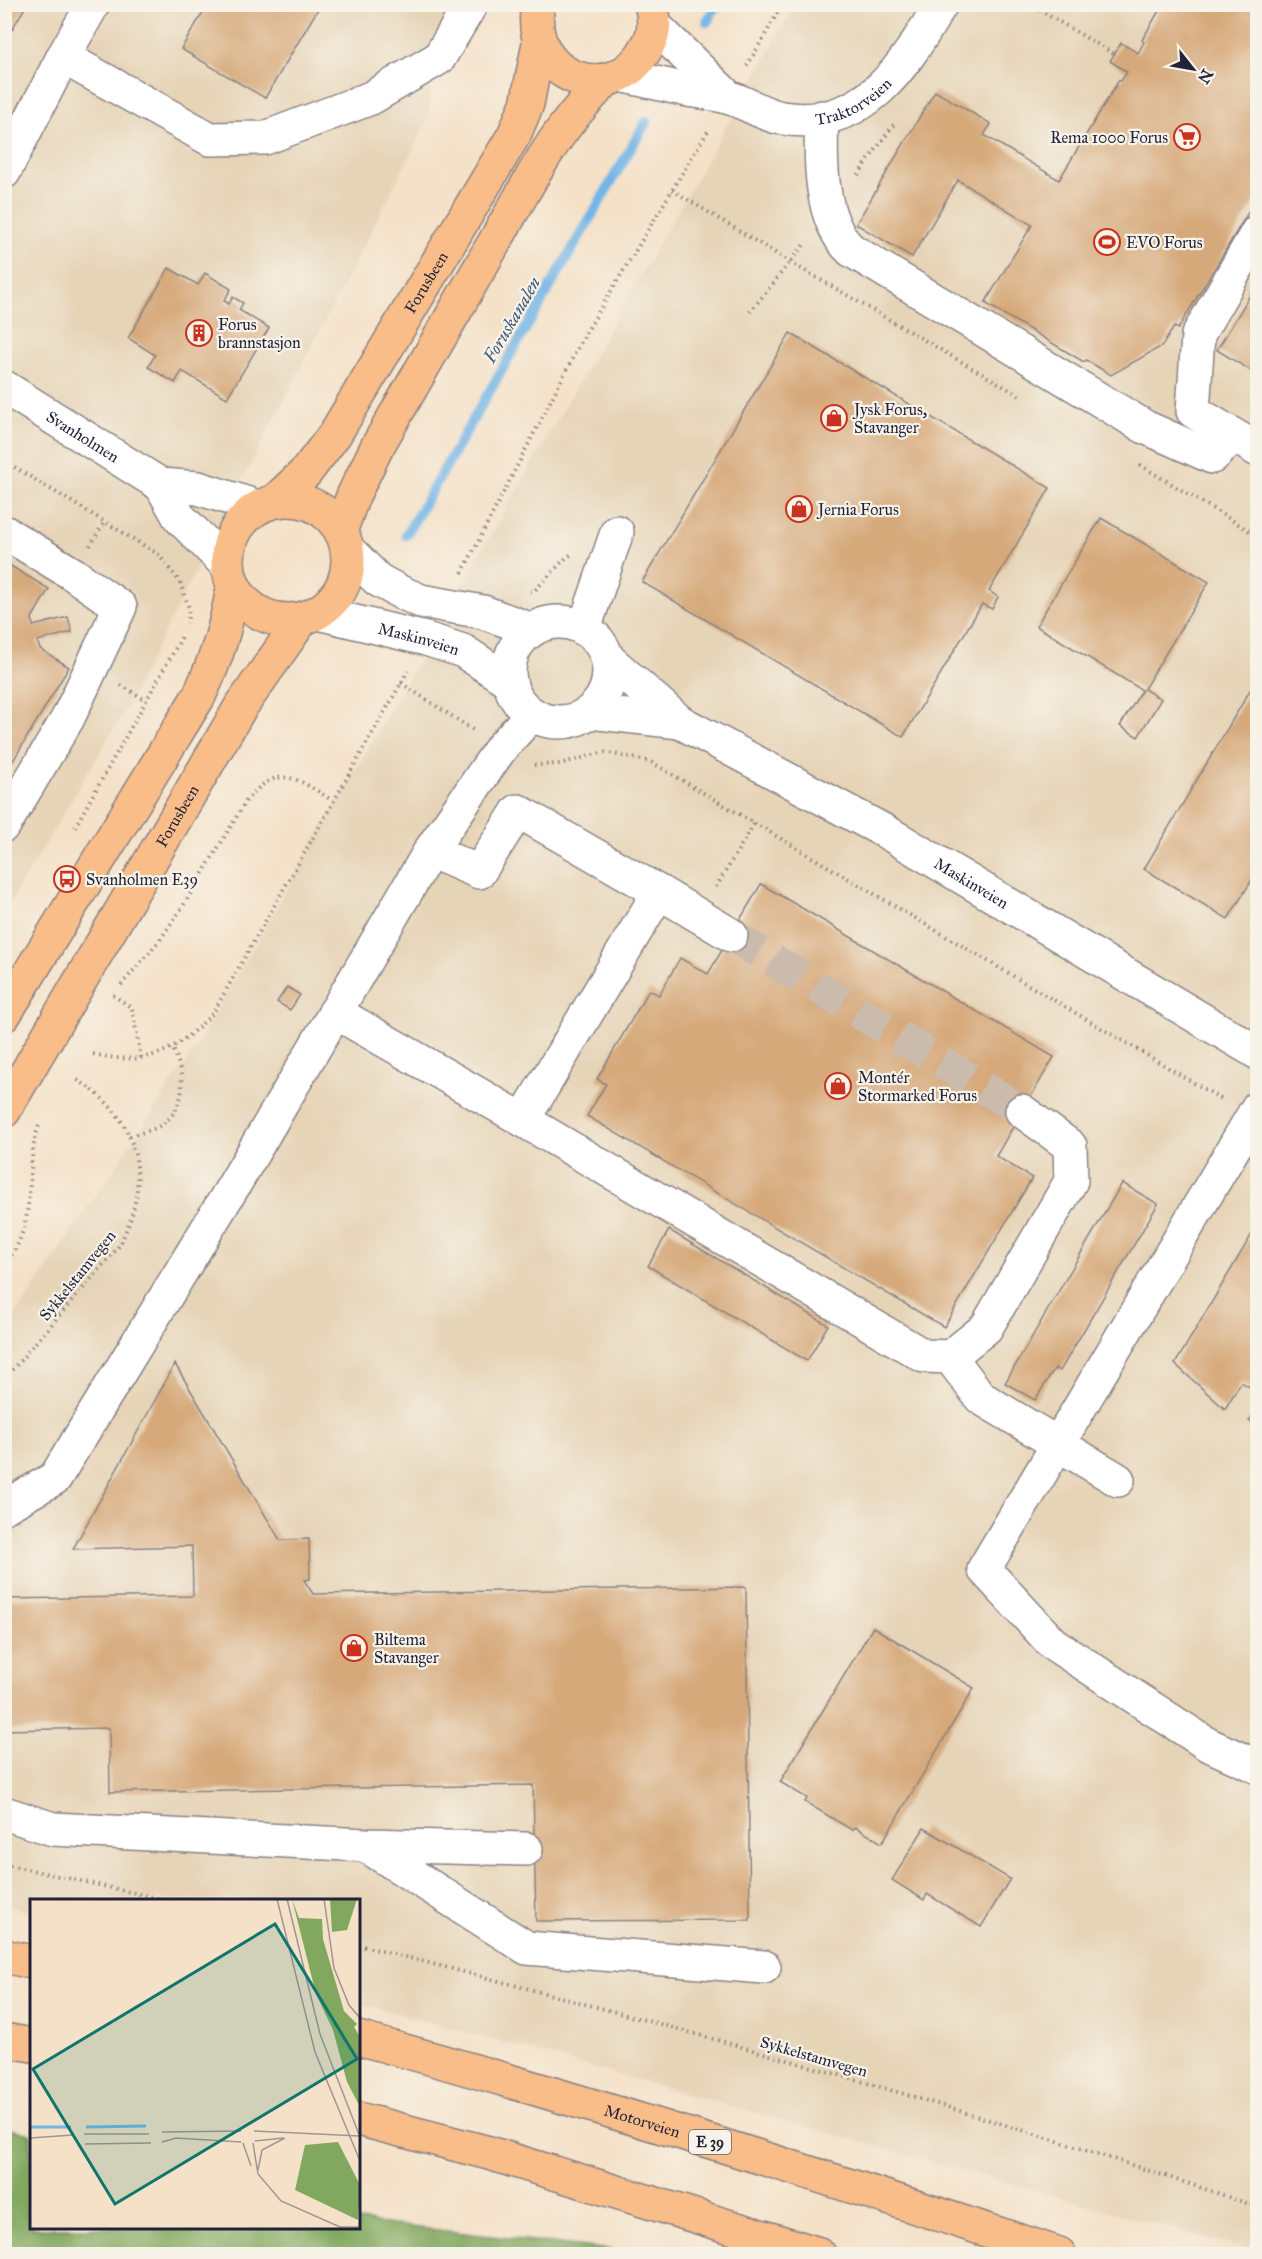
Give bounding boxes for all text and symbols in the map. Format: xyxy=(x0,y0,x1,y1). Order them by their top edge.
north arrow xyxy=(1163,39,1223,99)
text: N xyxy=(1194,66,1217,88)
street label: Traktorveien xyxy=(814,74,896,129)
supermarket icon: Rema 1000 Forus xyxy=(1172,122,1202,152)
place label: Rema 1000 Forus xyxy=(1050,128,1168,147)
sports icon: EVO Forus xyxy=(1092,227,1122,257)
place label: EVO Forus xyxy=(1126,233,1203,252)
street label: Forusbeen xyxy=(400,248,452,317)
water label: Foruskanalen xyxy=(478,273,546,368)
place label: Forus brannstasjon xyxy=(218,315,301,352)
building icon: Forus brannstasjon xyxy=(184,318,214,348)
place label: Jysk Forus, Stavanger xyxy=(852,400,927,438)
shop icon: Jysk Forus, Stavanger xyxy=(819,403,849,433)
street label: Svanholmen xyxy=(43,407,123,467)
shop icon: Jernia Forus xyxy=(784,494,814,524)
place label: Jernia Forus xyxy=(816,500,899,520)
street label: Maskinveien xyxy=(376,619,462,659)
street label: Forusbeen xyxy=(152,781,203,850)
street label: Maskinveien xyxy=(931,854,1012,913)
bus stop icon: Svanholmen E39 xyxy=(52,864,82,894)
place label: Svanholmen E39 xyxy=(86,870,198,889)
place label: Montér Stormarked Forus xyxy=(858,1068,977,1105)
shop icon: Montér Stormarked Forus xyxy=(823,1071,853,1101)
street label: Sykkelstamvegen xyxy=(35,1226,121,1325)
place label: Biltema Stavanger xyxy=(374,1630,439,1668)
shop icon: Biltema Stavanger xyxy=(339,1633,369,1663)
inset map xyxy=(30,1899,360,2229)
street label: Sykkelstamvegen xyxy=(758,2032,870,2082)
street label: Motorveien xyxy=(602,2101,683,2142)
road number: E 39 xyxy=(689,2130,731,2154)

